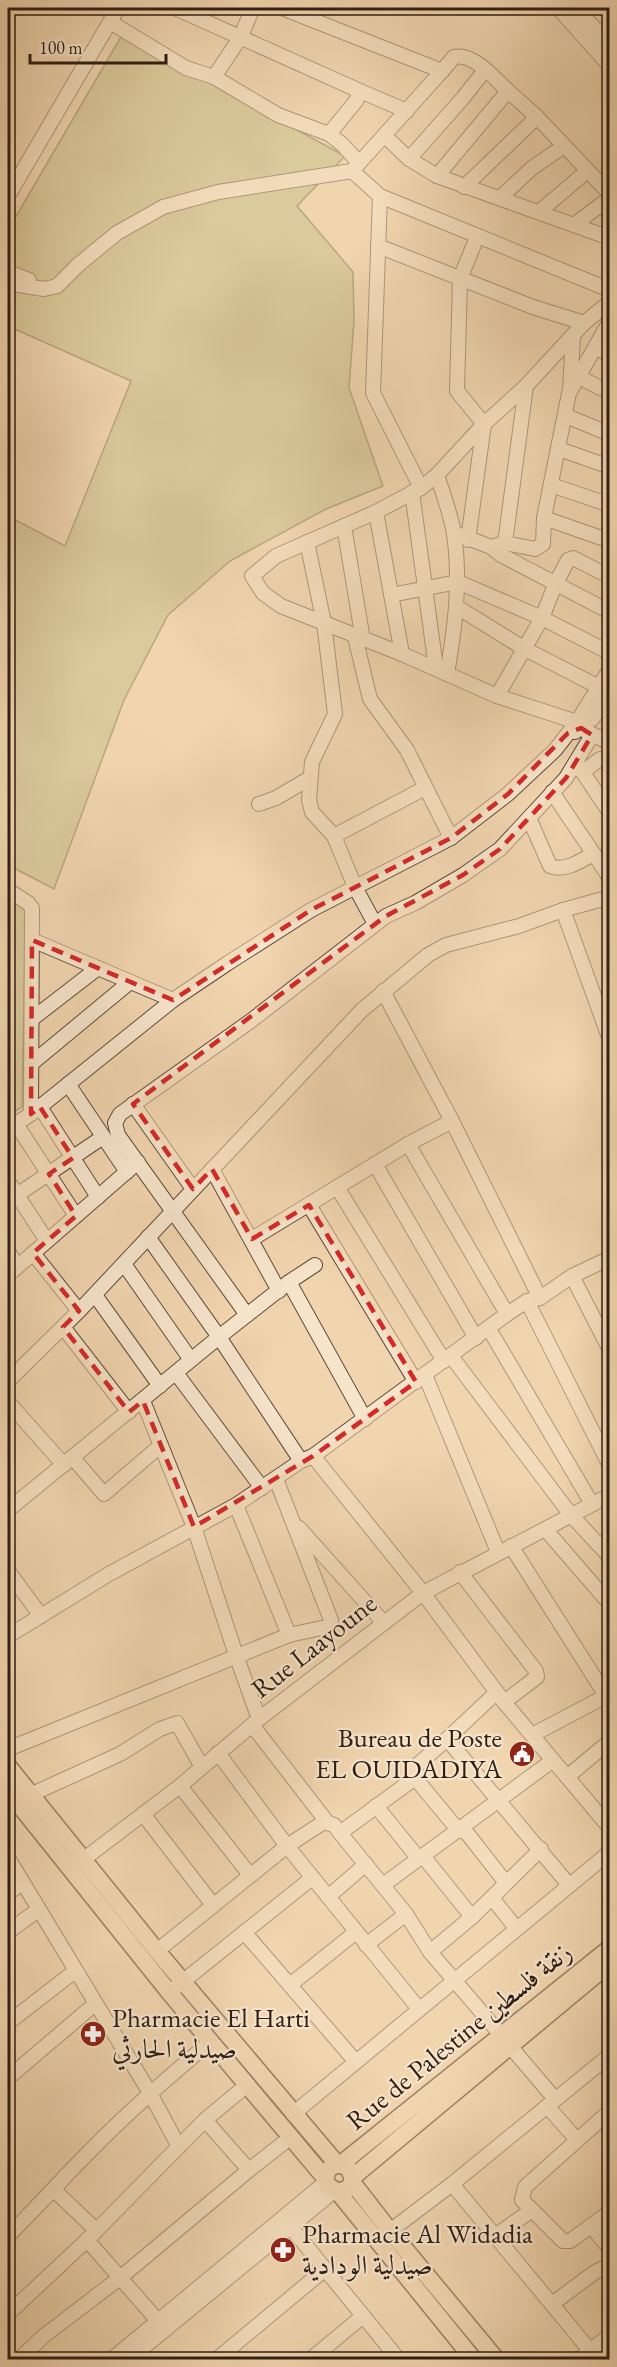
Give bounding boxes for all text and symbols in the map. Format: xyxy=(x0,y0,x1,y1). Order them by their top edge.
scale bar xyxy=(30,27,166,65)
text: 100 m xyxy=(39,36,83,59)
street label: Rue Laayoune xyxy=(244,1586,384,1706)
place label: Bureau de Poste EL OUIDADIYA xyxy=(315,1720,502,1786)
public building icon: Bureau de Poste EL OUIDADIYA xyxy=(507,1739,537,1769)
street label: Rue de Palestine زنقة فلسطين xyxy=(339,1934,579,2137)
place label: Pharmacie El Harti صيدلية الحارثي xyxy=(112,2000,310,2071)
pharmacy icon: Pharmacie El Harti صيدلية الحارثي xyxy=(78,2019,108,2049)
place label: Pharmacie Al Widadia صيدلية الودادية xyxy=(302,2216,533,2282)
pharmacy icon: Pharmacie Al Widadia صيدلية الودادية xyxy=(268,2235,298,2265)

